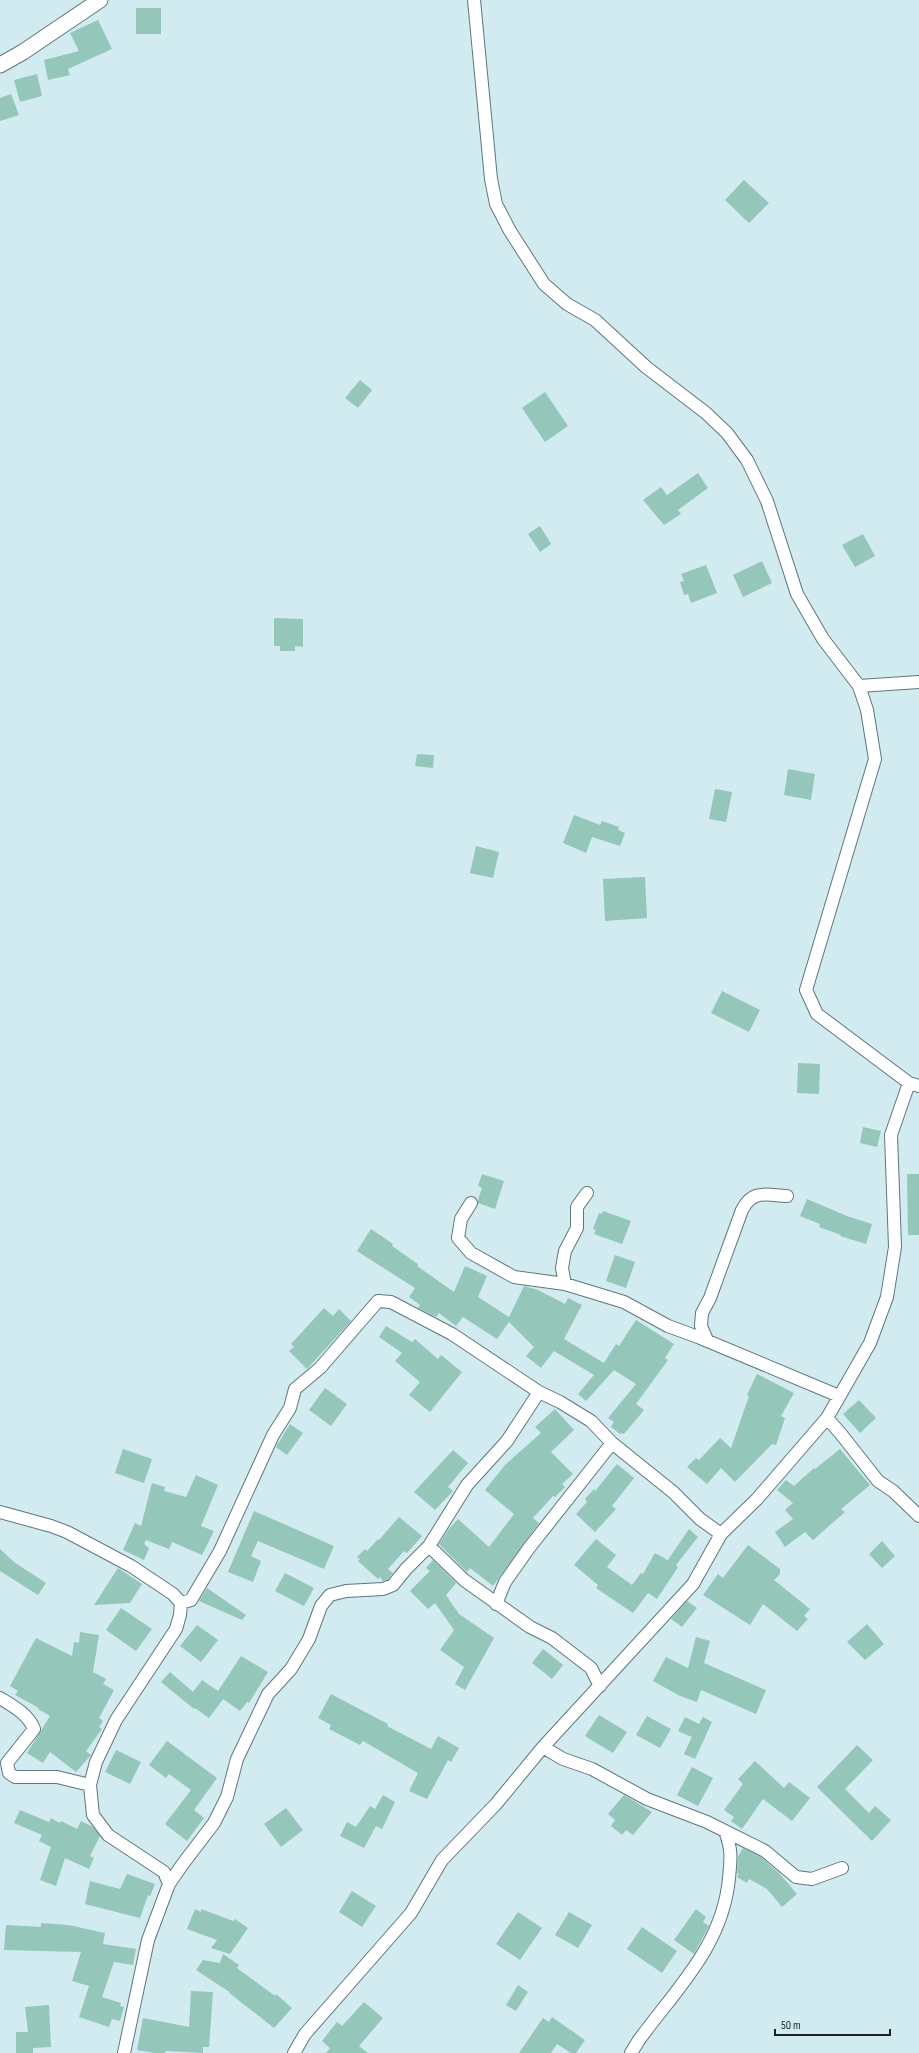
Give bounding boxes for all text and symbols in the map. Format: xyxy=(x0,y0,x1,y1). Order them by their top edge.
scale bar xyxy=(775,2011,890,2037)
text: 50 m xyxy=(781,2018,801,2033)

